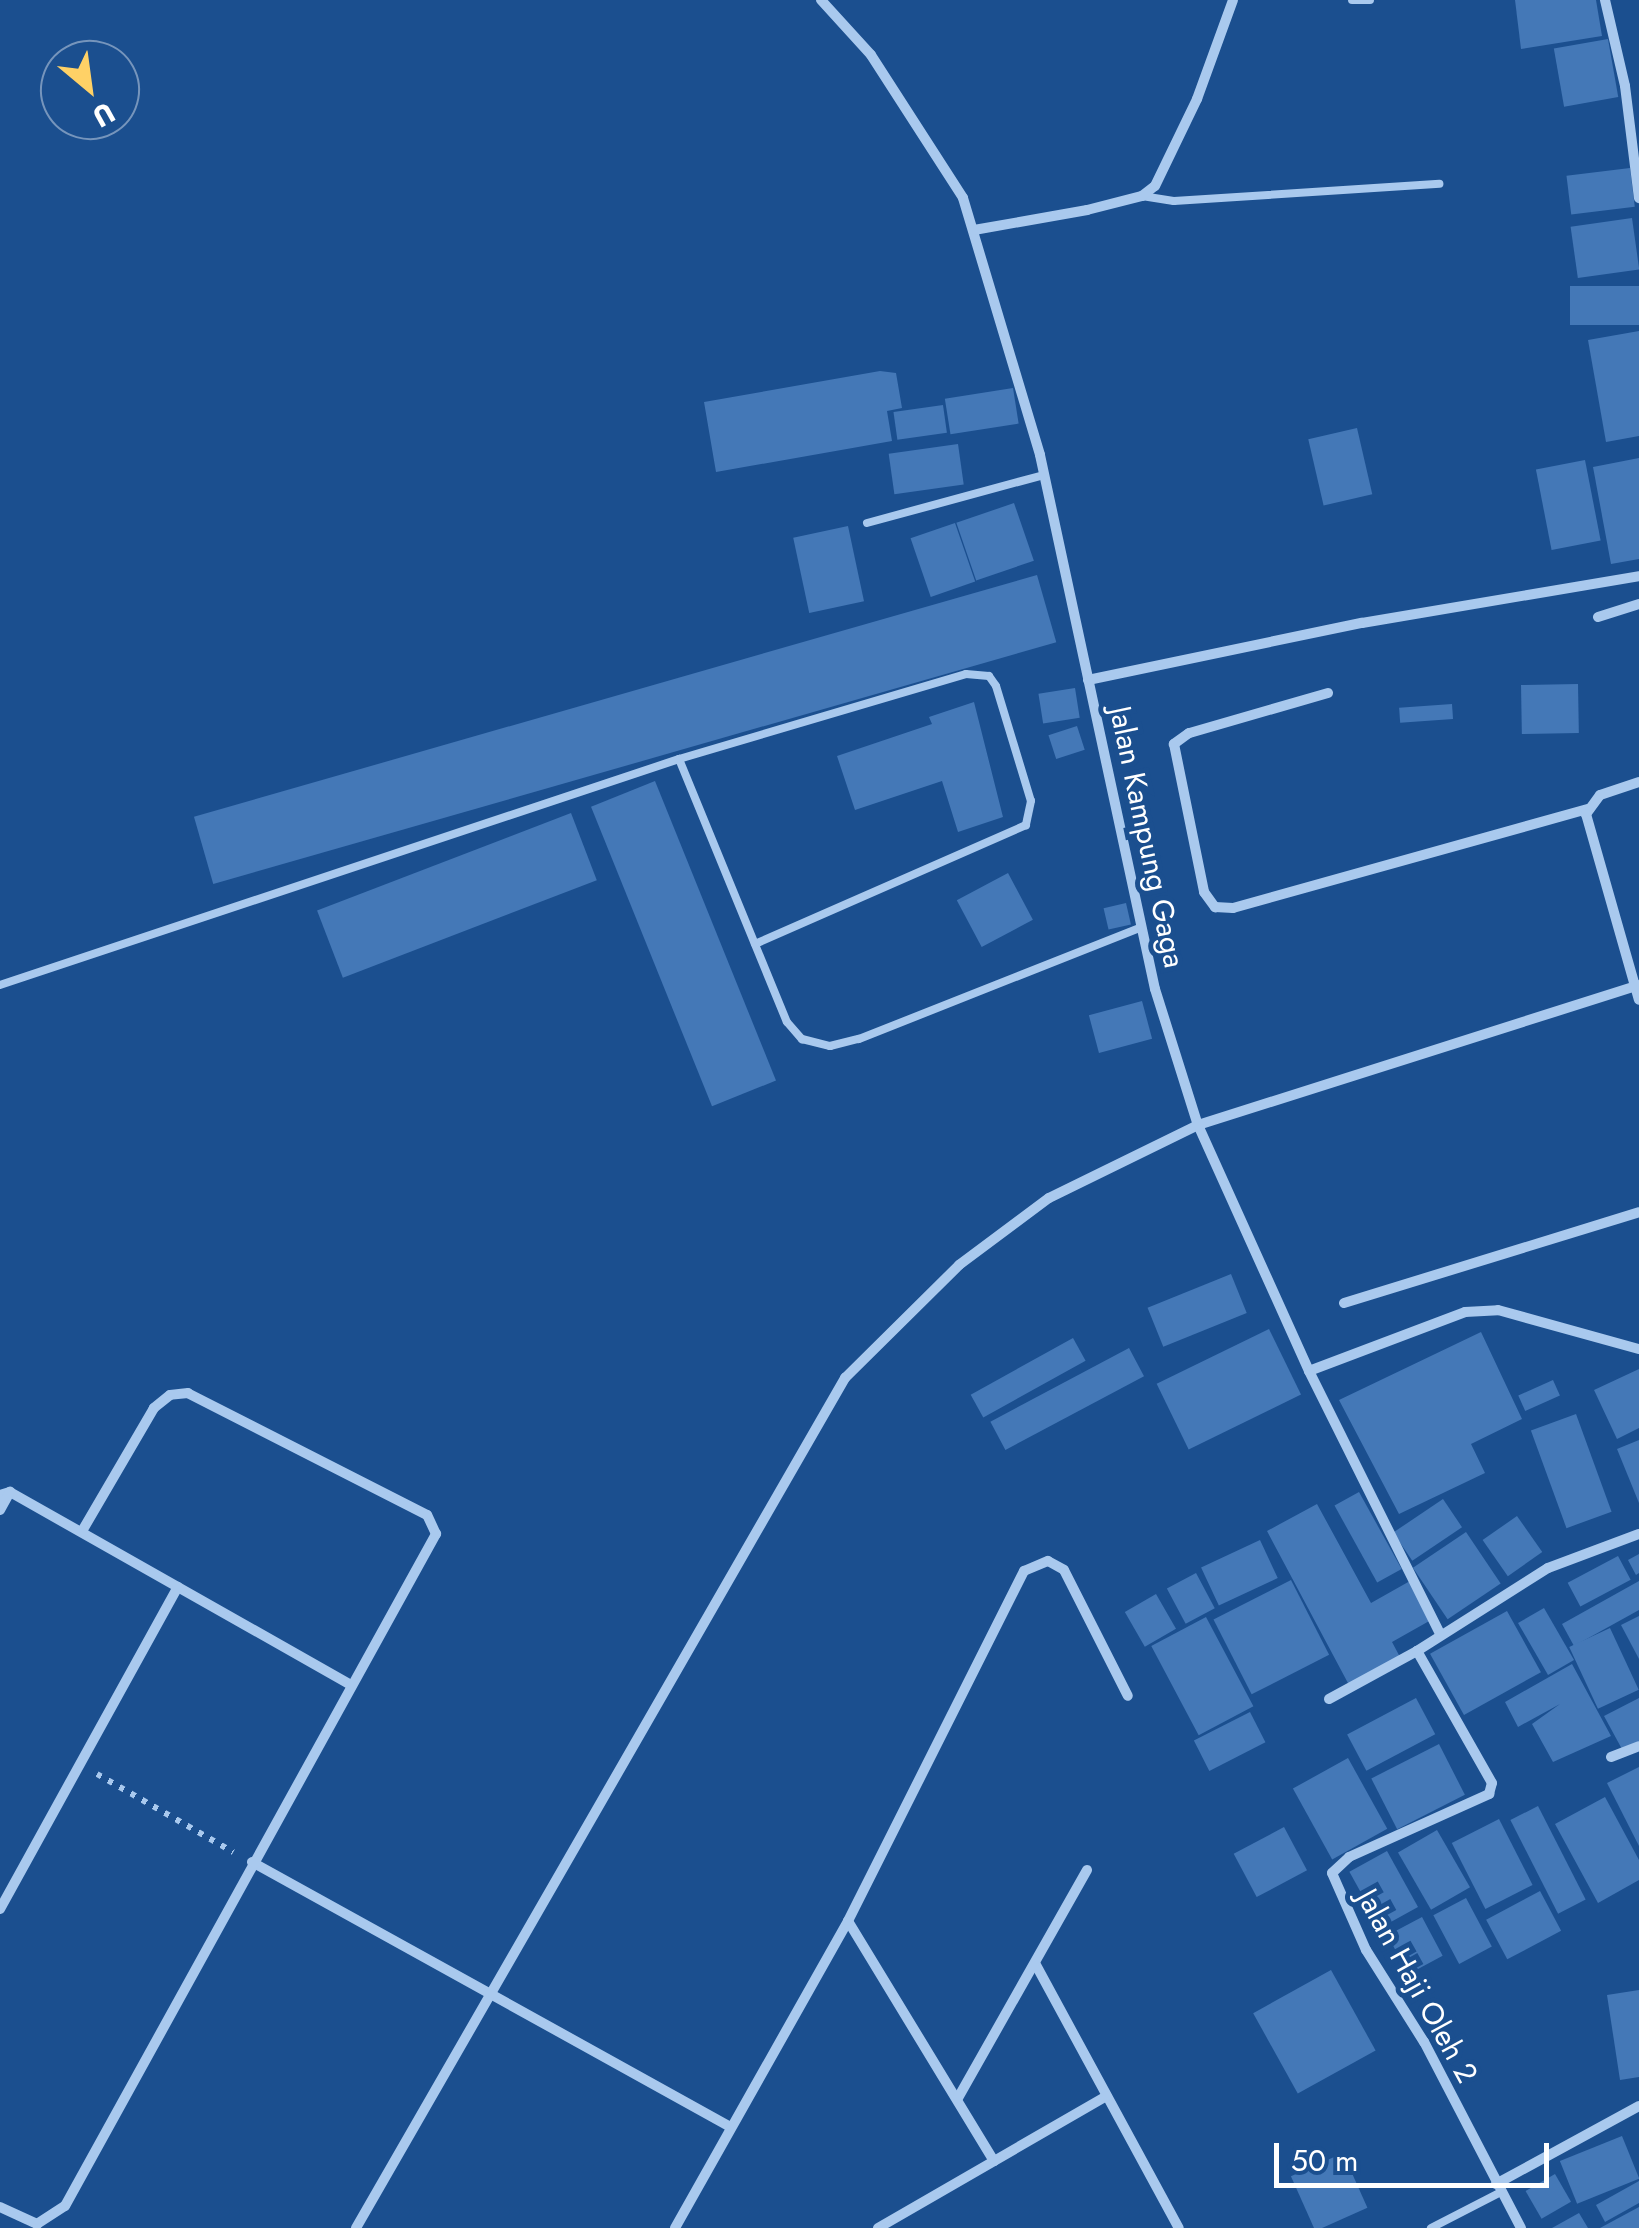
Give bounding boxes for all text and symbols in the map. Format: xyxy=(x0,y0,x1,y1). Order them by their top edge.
north arrow xyxy=(40,40,140,140)
text: U xyxy=(85,92,122,138)
street label: Jalan Kampung Gaga xyxy=(1102,703,1192,971)
street label: Jalan Haji Oleh 2 xyxy=(1349,1883,1485,2089)
scale bar xyxy=(1279,2123,1554,2185)
text: 50 m xyxy=(1291,2139,1358,2182)

